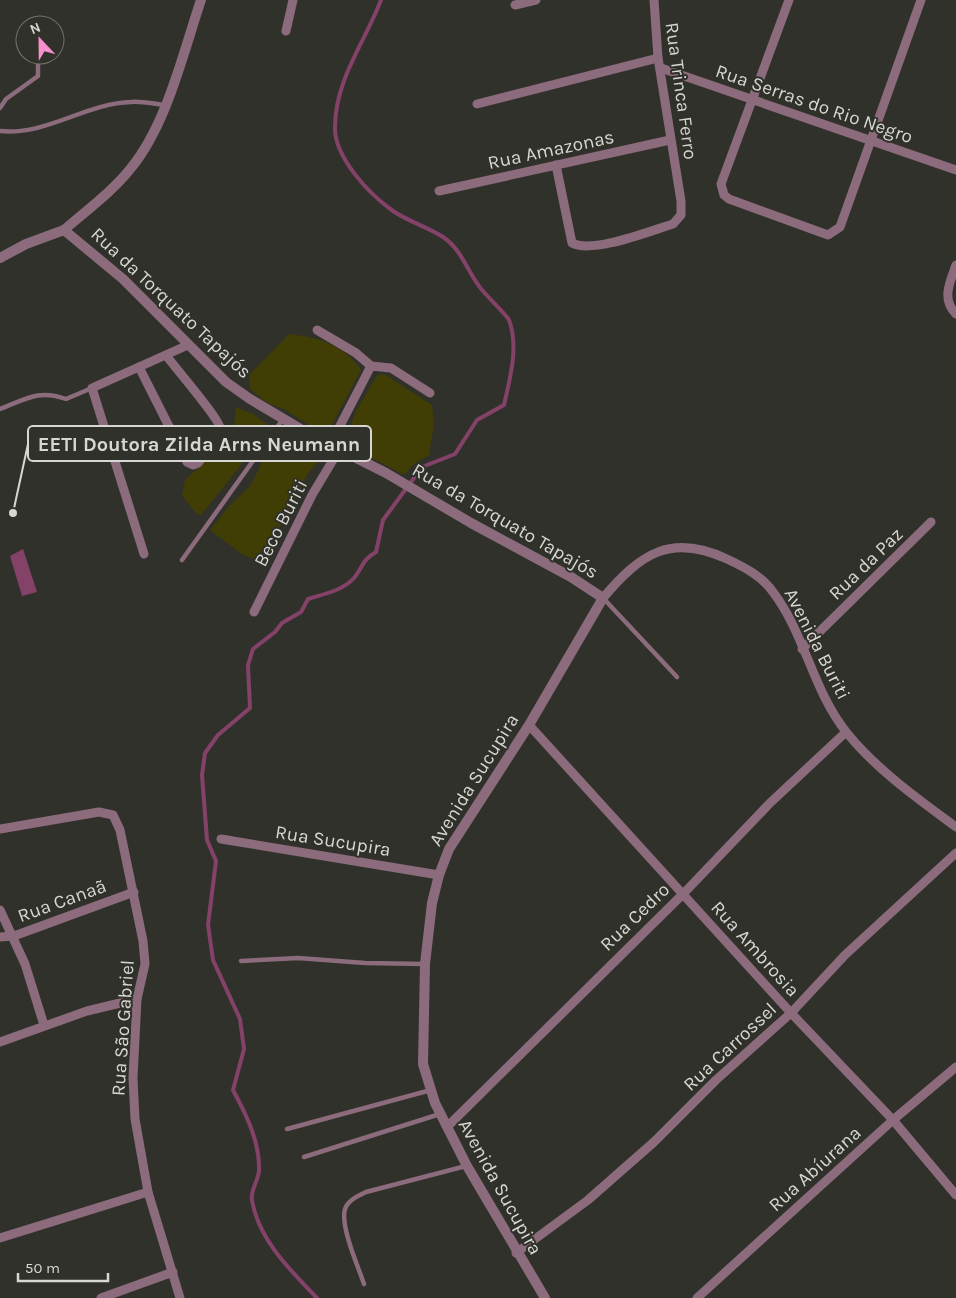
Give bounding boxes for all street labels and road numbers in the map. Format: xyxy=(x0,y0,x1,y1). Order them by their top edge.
street label: Rua Trinca Ferro xyxy=(660,21,702,161)
street label: Rua Serras do Rio Negro xyxy=(712,60,916,148)
street label: Rua Amazonas xyxy=(486,126,616,174)
street label: Rua da Torquato Tapajós xyxy=(86,223,256,383)
street label: Rua da Torquato Tapajós xyxy=(408,459,602,583)
street label: Beco Buriti xyxy=(250,476,312,570)
street label: Rua da Paz xyxy=(824,523,908,605)
street label: Avenida Buriti xyxy=(780,585,854,703)
street label: Avenida Sucupira xyxy=(425,710,523,850)
street label: Rua Sucupira xyxy=(274,821,392,861)
street label: Rua Canaã xyxy=(15,875,109,927)
street label: Rua Cedro xyxy=(596,879,674,955)
street label: Rua Ambrosia xyxy=(706,897,804,1001)
street label: Rua São Gabriel xyxy=(107,959,139,1097)
street label: Rua Carrossel xyxy=(679,998,781,1096)
street label: Avenida Sucupira xyxy=(454,1115,546,1259)
street label: Rua Abíurana xyxy=(764,1122,866,1216)

